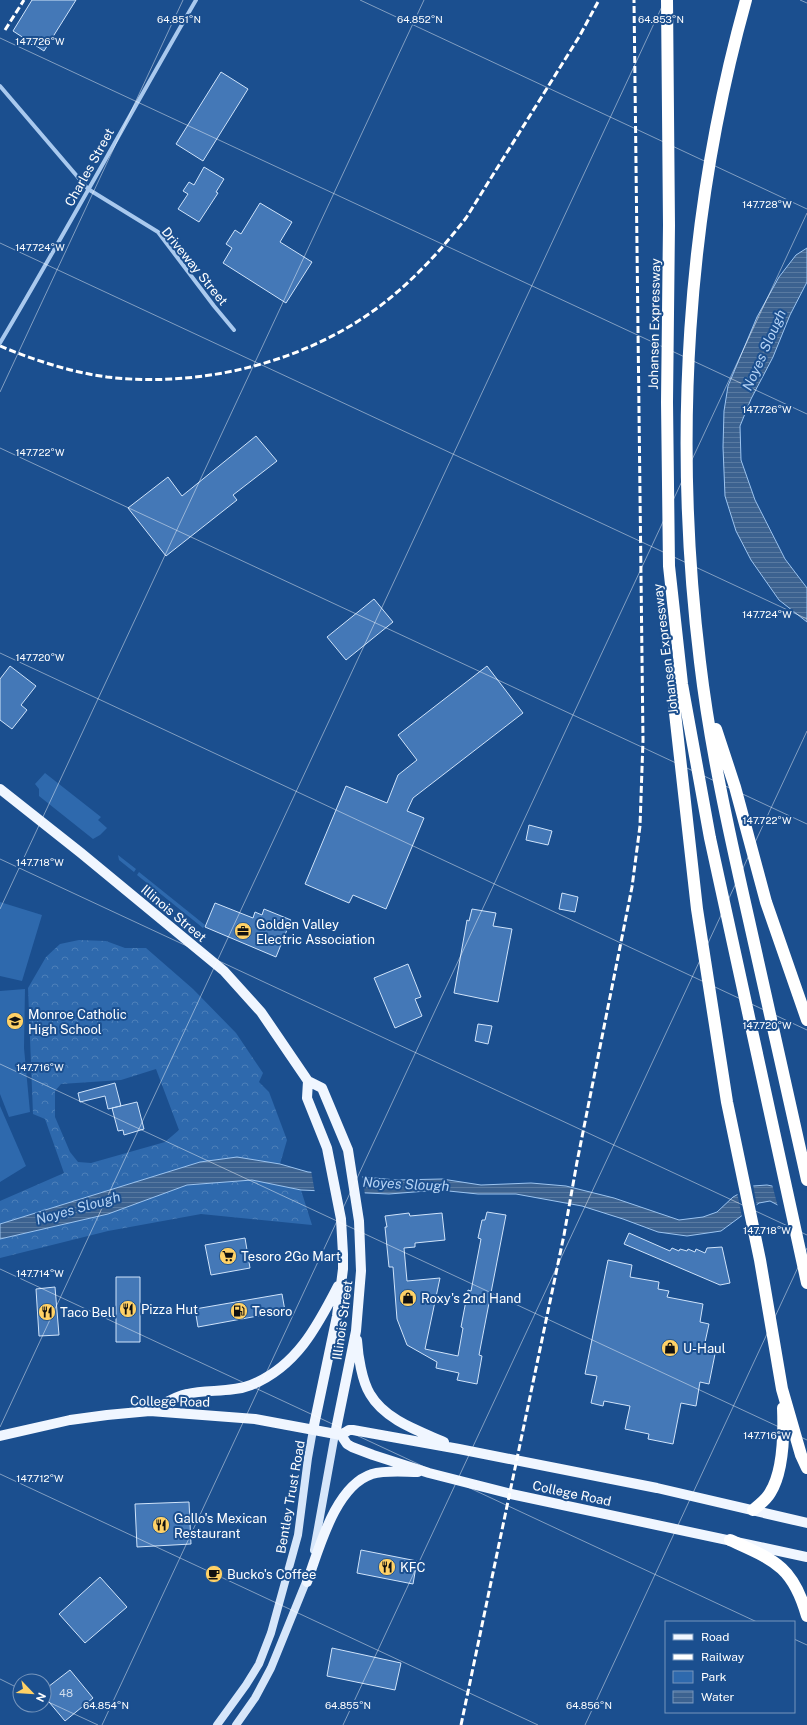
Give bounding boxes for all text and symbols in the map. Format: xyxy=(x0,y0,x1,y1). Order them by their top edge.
text: 64.851°N xyxy=(157,13,201,25)
text: 64.852°N xyxy=(397,13,443,25)
text: 64.853°N xyxy=(638,13,684,25)
text: 147.726°W xyxy=(15,35,65,47)
street label: Charles Street xyxy=(62,125,117,209)
text: 147.728°W xyxy=(742,198,792,210)
street label: Driveway Street xyxy=(159,224,231,308)
text: 147.724°W xyxy=(15,241,65,253)
street label: Johansen Expressway xyxy=(646,258,663,390)
water label: Noyes Slough xyxy=(739,307,789,393)
text: 147.726°W xyxy=(742,403,792,415)
text: 147.722°W xyxy=(15,446,65,458)
street label: Johansen Expressway xyxy=(650,583,681,715)
text: 147.724°W xyxy=(742,608,792,620)
text: 147.720°W xyxy=(15,651,65,663)
text: 147.722°W xyxy=(742,814,792,826)
text: 147.718°W xyxy=(16,856,64,868)
street label: Illinois Street xyxy=(138,882,209,945)
place label: Golden Valley Electric Association xyxy=(256,917,375,947)
office icon: Golden Valley Electric Association xyxy=(233,921,253,941)
place label: Monroe Catholic High School xyxy=(28,1007,127,1037)
school or university icon: Monroe Catholic High School xyxy=(5,1011,25,1031)
text: 147.720°W xyxy=(742,1019,792,1031)
text: 147.716°W xyxy=(16,1061,64,1073)
water label: Noyes Slough xyxy=(362,1174,450,1194)
water label: Noyes Slough xyxy=(34,1188,122,1228)
text: 147.718°W xyxy=(743,1224,791,1236)
supermarket icon: Tesoro 2Go Mart xyxy=(218,1246,238,1266)
place label: Tesoro 2Go Mart xyxy=(241,1249,341,1264)
text: 147.714°W xyxy=(16,1267,64,1279)
street label: Illinois Street xyxy=(329,1279,356,1361)
shop icon: Roxy's 2nd Hand xyxy=(398,1288,418,1308)
place label: Roxy's 2nd Hand xyxy=(421,1291,521,1306)
restaurant icon: Pizza Hut xyxy=(118,1299,138,1319)
fuel station icon: Tesoro xyxy=(229,1301,249,1321)
restaurant icon: Taco Bell xyxy=(37,1302,57,1322)
place label: Pizza Hut xyxy=(141,1302,198,1317)
place label: Tesoro xyxy=(252,1304,292,1319)
place label: Taco Bell xyxy=(60,1305,115,1320)
shop icon: U-Haul xyxy=(660,1338,680,1358)
place label: U-Haul xyxy=(683,1341,726,1356)
street label: College Road xyxy=(130,1393,210,1410)
text: 147.716°W xyxy=(743,1429,791,1441)
street label: Bentley Trust Road xyxy=(273,1439,308,1555)
text: 147.712°W xyxy=(16,1472,64,1484)
street label: College Road xyxy=(531,1478,613,1509)
place label: Gallo's Mexican Restaurant xyxy=(174,1511,267,1541)
restaurant icon: Gallo's Mexican Restaurant xyxy=(151,1515,171,1535)
restaurant icon: KFC xyxy=(377,1557,397,1577)
place label: KFC xyxy=(400,1560,426,1575)
cafe icon: Bucko's Coffee xyxy=(204,1564,224,1584)
place label: Bucko's Coffee xyxy=(227,1567,316,1582)
legend xyxy=(665,1621,795,1713)
text: Road xyxy=(701,1630,729,1644)
text: Railway xyxy=(701,1650,745,1664)
text: Park xyxy=(701,1670,727,1684)
north arrow xyxy=(12,1673,52,1713)
house number: 48 xyxy=(59,1687,73,1699)
text: Water xyxy=(701,1690,735,1704)
text: N xyxy=(34,1691,48,1704)
text: 64.854°N xyxy=(83,1699,129,1711)
text: 64.855°N xyxy=(325,1699,371,1711)
text: 64.856°N xyxy=(566,1699,612,1711)

